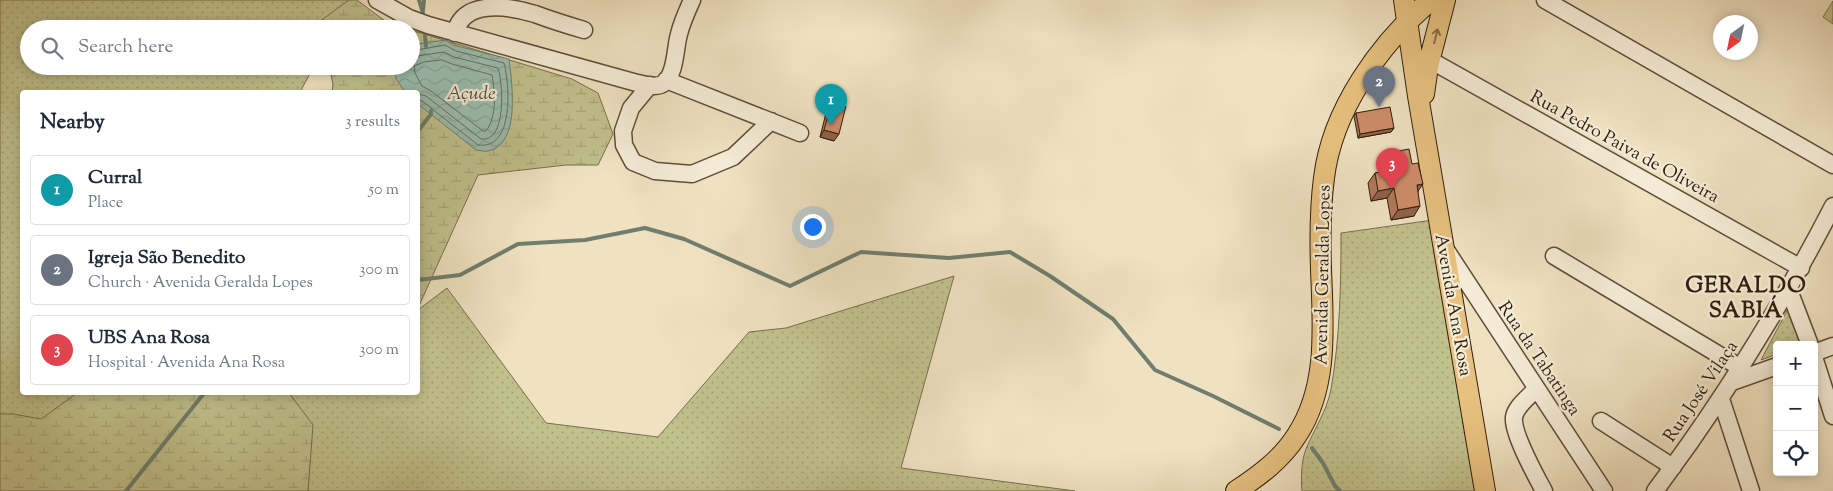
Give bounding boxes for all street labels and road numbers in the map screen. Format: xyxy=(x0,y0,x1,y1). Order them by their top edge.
street label: Rua Pedro Paiva de Oliveira xyxy=(1525,85,1723,211)
street label: Avenida Geralda Lopes xyxy=(1309,185,1339,365)
street label: Avenida Ana Rosa xyxy=(1427,232,1477,378)
street label: Rua da Tabatinga xyxy=(1490,297,1586,422)
street label: Rua José Vilaça xyxy=(1658,336,1745,448)

